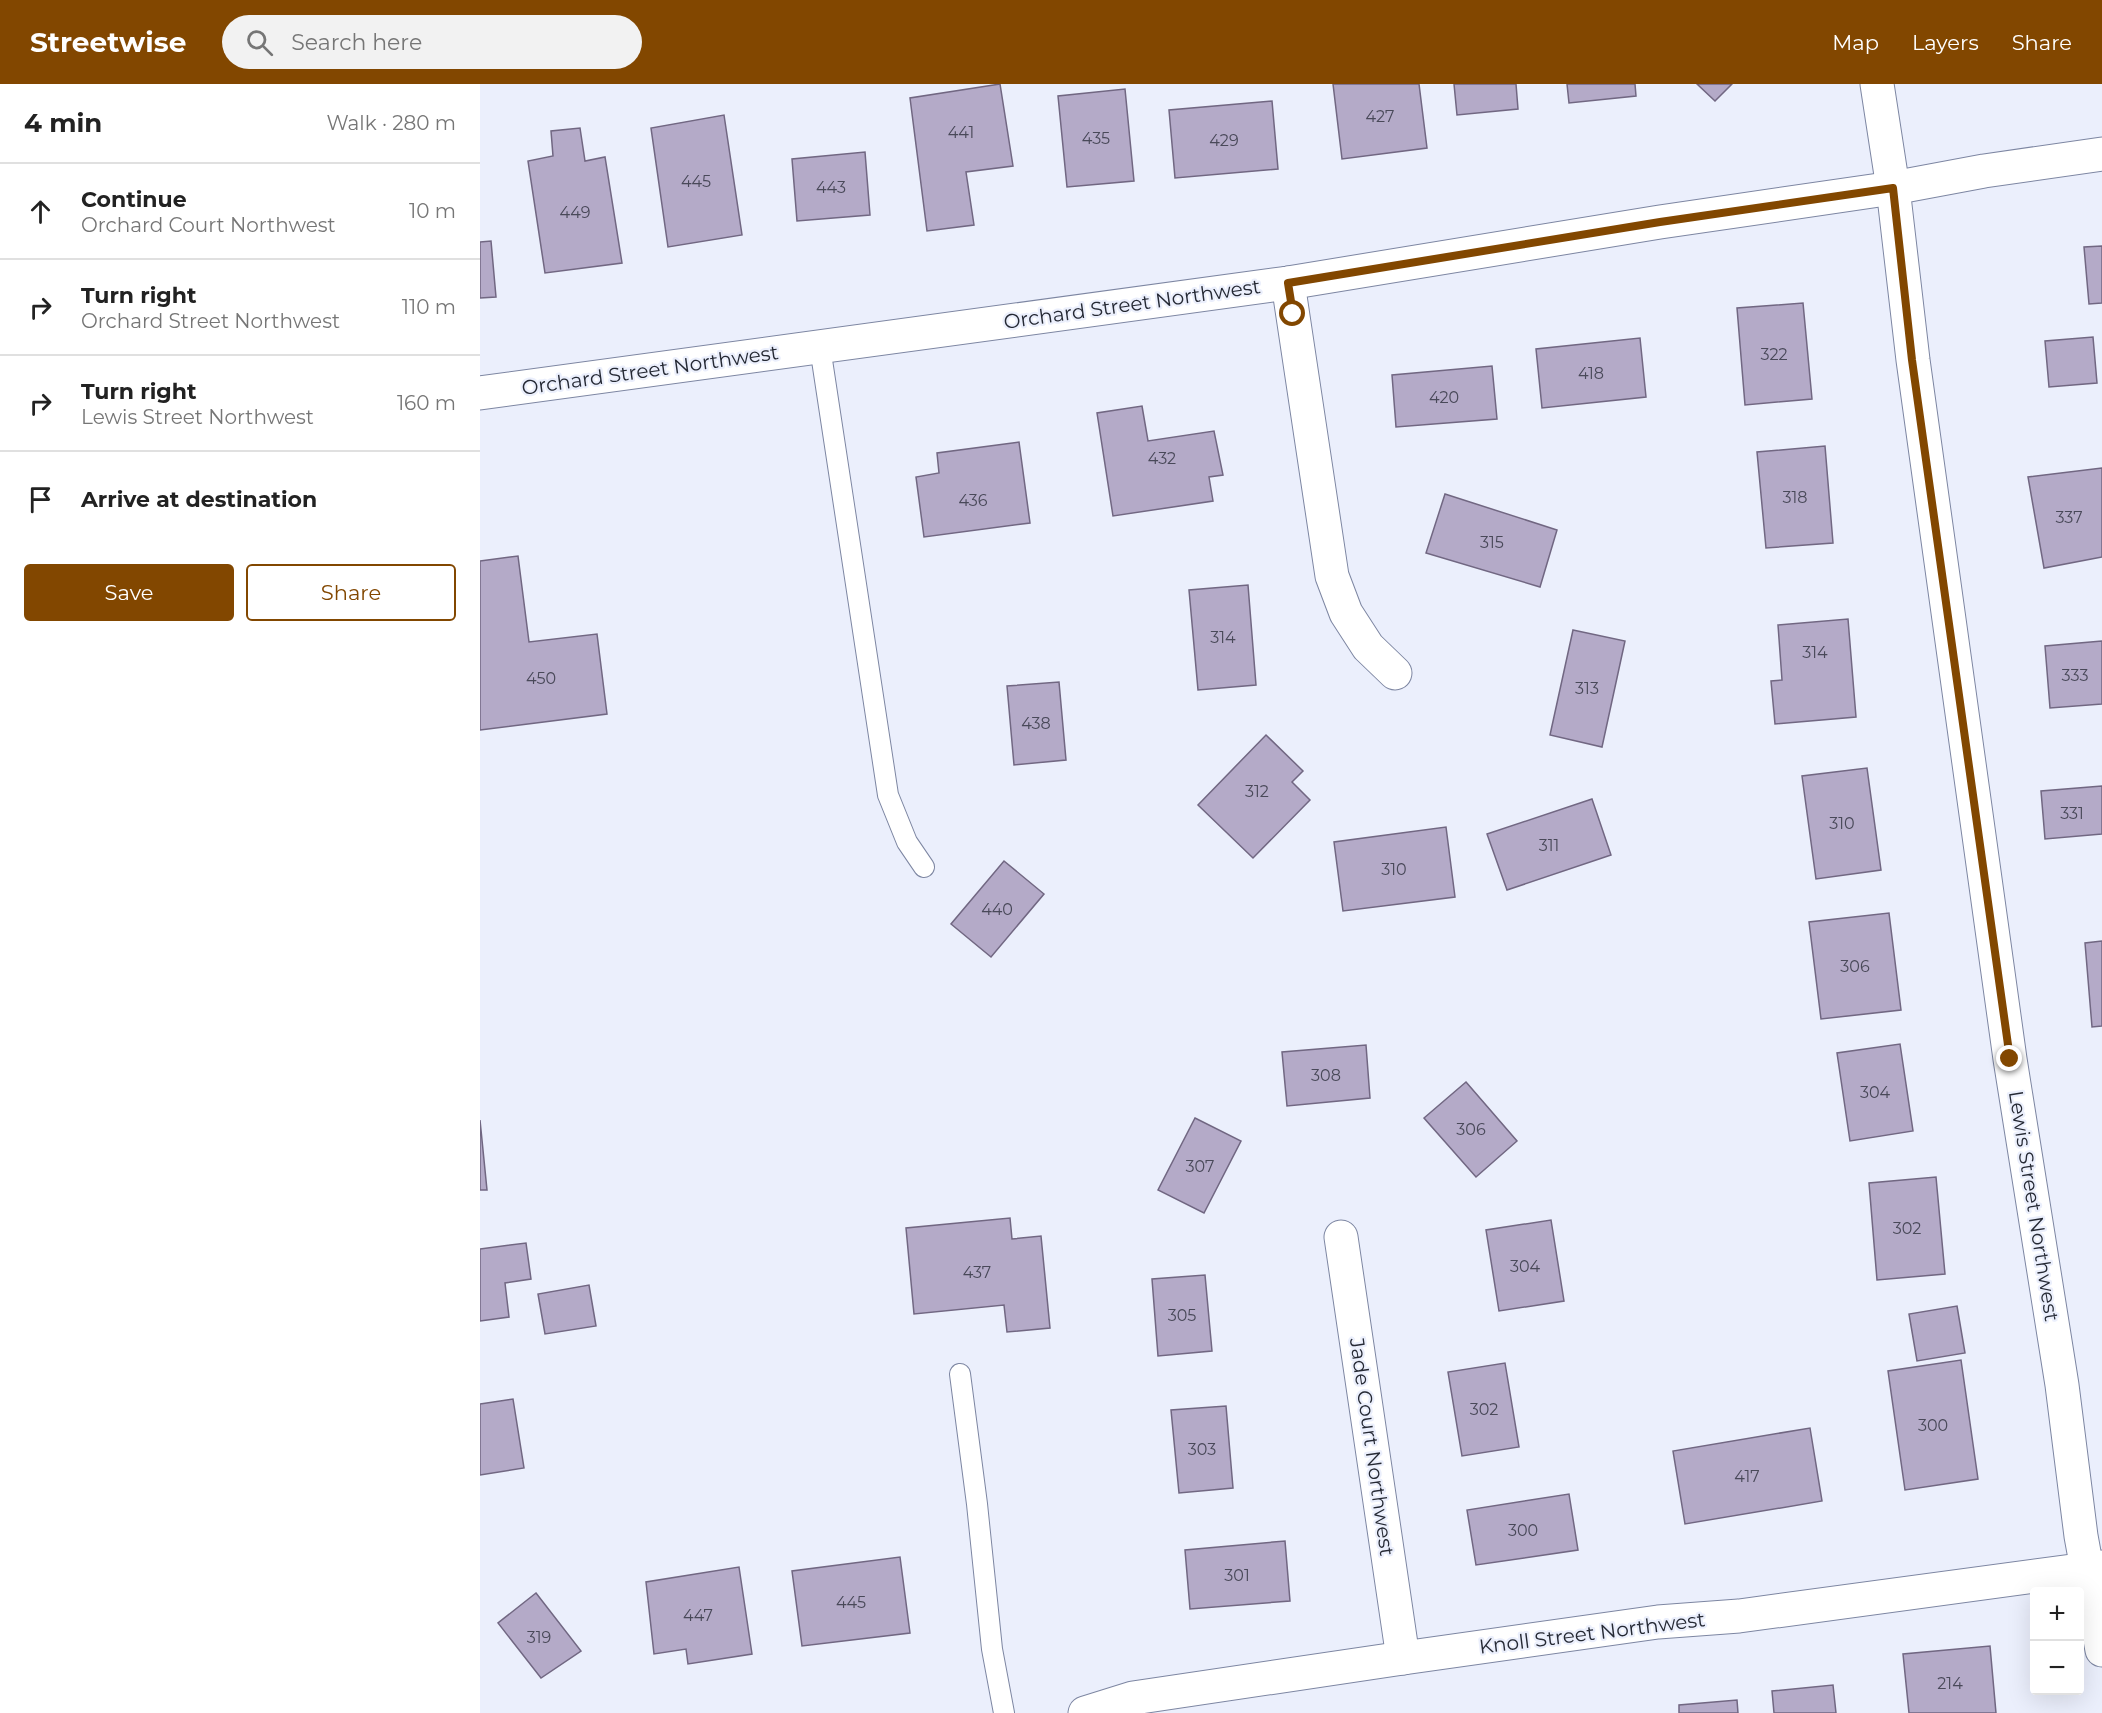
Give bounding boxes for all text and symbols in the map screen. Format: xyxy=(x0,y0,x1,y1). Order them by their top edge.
search box xyxy=(222,15,642,69)
text: Streetwise xyxy=(30,25,186,59)
icon: search xyxy=(243,26,276,59)
text: Search here xyxy=(291,29,422,56)
text: Map xyxy=(1832,30,1879,55)
text: Layers xyxy=(1912,30,1979,55)
text: Share xyxy=(2012,30,2072,55)
text: 4 min xyxy=(24,107,102,139)
house number: 427 xyxy=(1365,107,1395,126)
text: Walk · 280 m xyxy=(326,111,456,135)
house number: 441 xyxy=(948,123,974,142)
house number: 435 xyxy=(1082,129,1110,148)
house number: 429 xyxy=(1209,131,1239,150)
house number: 445 xyxy=(681,172,711,191)
house number: 443 xyxy=(816,178,846,197)
text: Continue xyxy=(81,186,187,213)
icon: ahead xyxy=(24,195,57,228)
text: 10 m xyxy=(409,199,456,223)
house number: 449 xyxy=(560,203,590,222)
text: Orchard Court Northwest xyxy=(81,213,336,237)
street label: Orchard Street Northwest xyxy=(1002,274,1262,334)
text: Turn right xyxy=(81,282,196,309)
icon: right xyxy=(24,291,57,324)
text: 110 m xyxy=(402,295,456,319)
route start xyxy=(1279,300,1305,326)
text: Orchard Street Northwest xyxy=(81,309,340,333)
street label: Orchard Street Northwest xyxy=(520,340,780,400)
house number: 322 xyxy=(1760,345,1788,364)
house number: 418 xyxy=(1578,364,1604,383)
text: Turn right xyxy=(81,378,196,405)
icon: right xyxy=(24,387,57,420)
house number: 420 xyxy=(1429,388,1459,407)
text: 160 m xyxy=(397,391,456,415)
text: Lewis Street Northwest xyxy=(81,405,314,429)
house number: 432 xyxy=(1148,449,1176,468)
icon: arrive xyxy=(24,483,57,516)
text: Arrive at destination xyxy=(81,486,317,513)
house number: 318 xyxy=(1782,488,1808,507)
house number: 436 xyxy=(958,491,988,510)
house number: 337 xyxy=(2055,508,2083,527)
house number: 315 xyxy=(1480,533,1504,552)
button: Save xyxy=(24,564,234,621)
button: Share xyxy=(246,564,456,621)
house number: 314 xyxy=(1210,628,1236,647)
house number: 314 xyxy=(1802,643,1828,662)
house number: 333 xyxy=(2062,666,2088,685)
house number: 450 xyxy=(526,669,556,688)
house number: 313 xyxy=(1575,679,1599,698)
house number: 438 xyxy=(1021,714,1051,733)
house number: 312 xyxy=(1245,782,1269,801)
house number: 331 xyxy=(2060,804,2084,823)
house number: 310 xyxy=(1829,814,1855,833)
house number: 311 xyxy=(1539,836,1559,855)
house number: 310 xyxy=(1381,860,1407,879)
house number: 440 xyxy=(981,900,1013,919)
house number: 306 xyxy=(1840,957,1870,976)
route end xyxy=(1996,1045,2022,1071)
house number: 308 xyxy=(1311,1066,1341,1085)
house number: 304 xyxy=(1860,1083,1891,1102)
street label: Lewis Street Northwest xyxy=(2004,1089,2064,1323)
house number: 306 xyxy=(1456,1120,1486,1139)
house number: 307 xyxy=(1186,1157,1214,1176)
house number: 302 xyxy=(1893,1219,1921,1238)
house number: 304 xyxy=(1510,1257,1541,1276)
house number: 437 xyxy=(963,1263,991,1282)
house number: 305 xyxy=(1168,1306,1196,1325)
street label: Jade Court Northwest xyxy=(1345,1335,1399,1558)
house number: 302 xyxy=(1470,1400,1498,1419)
house number: 300 xyxy=(1918,1416,1948,1435)
house number: 303 xyxy=(1188,1440,1216,1459)
house number: 417 xyxy=(1734,1467,1760,1486)
house number: 300 xyxy=(1508,1521,1538,1540)
house number: 301 xyxy=(1224,1566,1250,1585)
map controls xyxy=(2030,1587,2084,1695)
button: + xyxy=(2030,1587,2084,1641)
house number: 445 xyxy=(836,1593,866,1612)
house number: 447 xyxy=(683,1606,713,1625)
street label: Knoll Street Northwest xyxy=(1478,1607,1706,1659)
house number: 319 xyxy=(527,1628,551,1647)
button: − xyxy=(2030,1641,2084,1695)
house number: 214 xyxy=(1937,1674,1963,1693)

